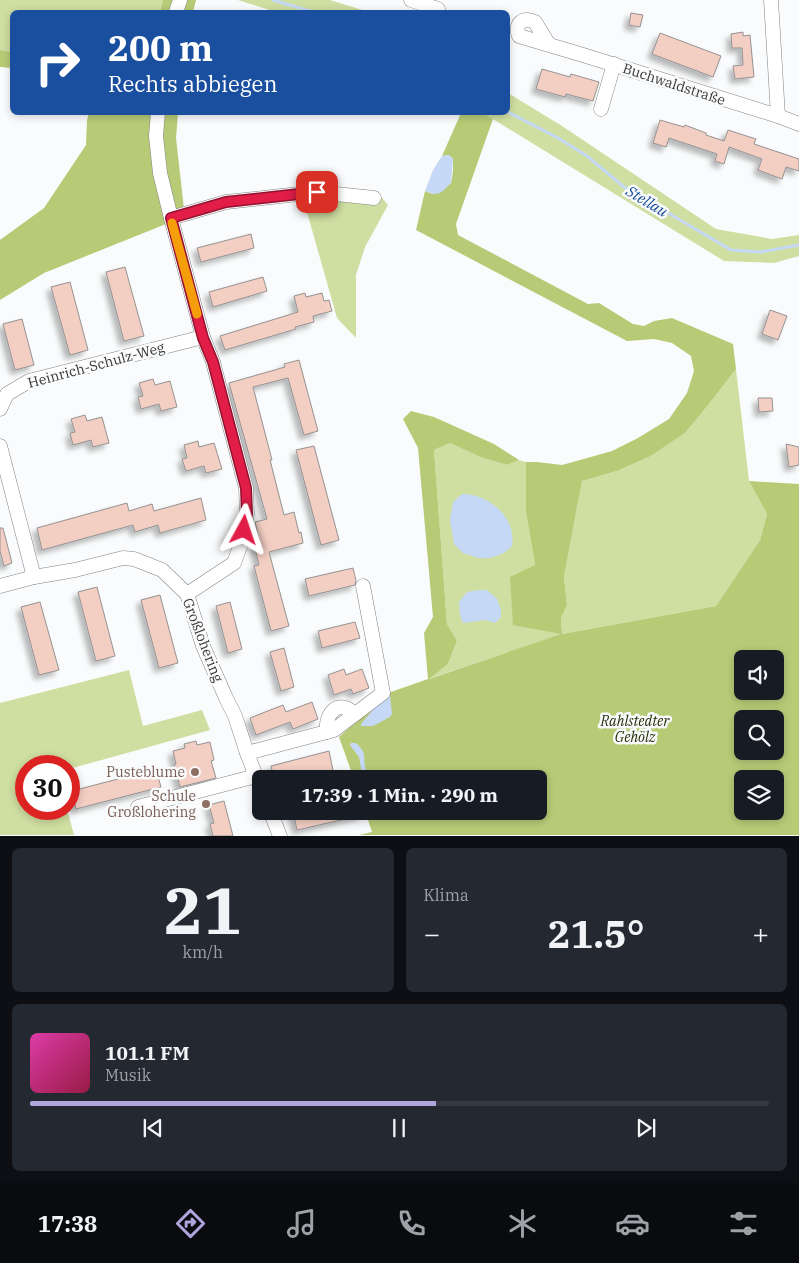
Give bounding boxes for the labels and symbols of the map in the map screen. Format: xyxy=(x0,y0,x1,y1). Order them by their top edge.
street label: Buchwaldstraße xyxy=(620,59,728,109)
pin xyxy=(296,171,338,213)
water label: Stellau xyxy=(622,181,672,221)
street label: Heinrich-Schulz-Weg xyxy=(26,338,167,392)
position arrow xyxy=(217,503,269,555)
street label: Großlohering xyxy=(179,595,227,685)
park label: Rahlstedter Gehölz xyxy=(600,712,670,746)
speed limit sign: 30 xyxy=(15,755,80,820)
place label: Pusteblume xyxy=(106,763,185,781)
marker: Pusteblume xyxy=(189,766,201,778)
place label: Schule Großlohering xyxy=(107,787,196,821)
marker: Schule Großlohering xyxy=(200,798,212,810)

